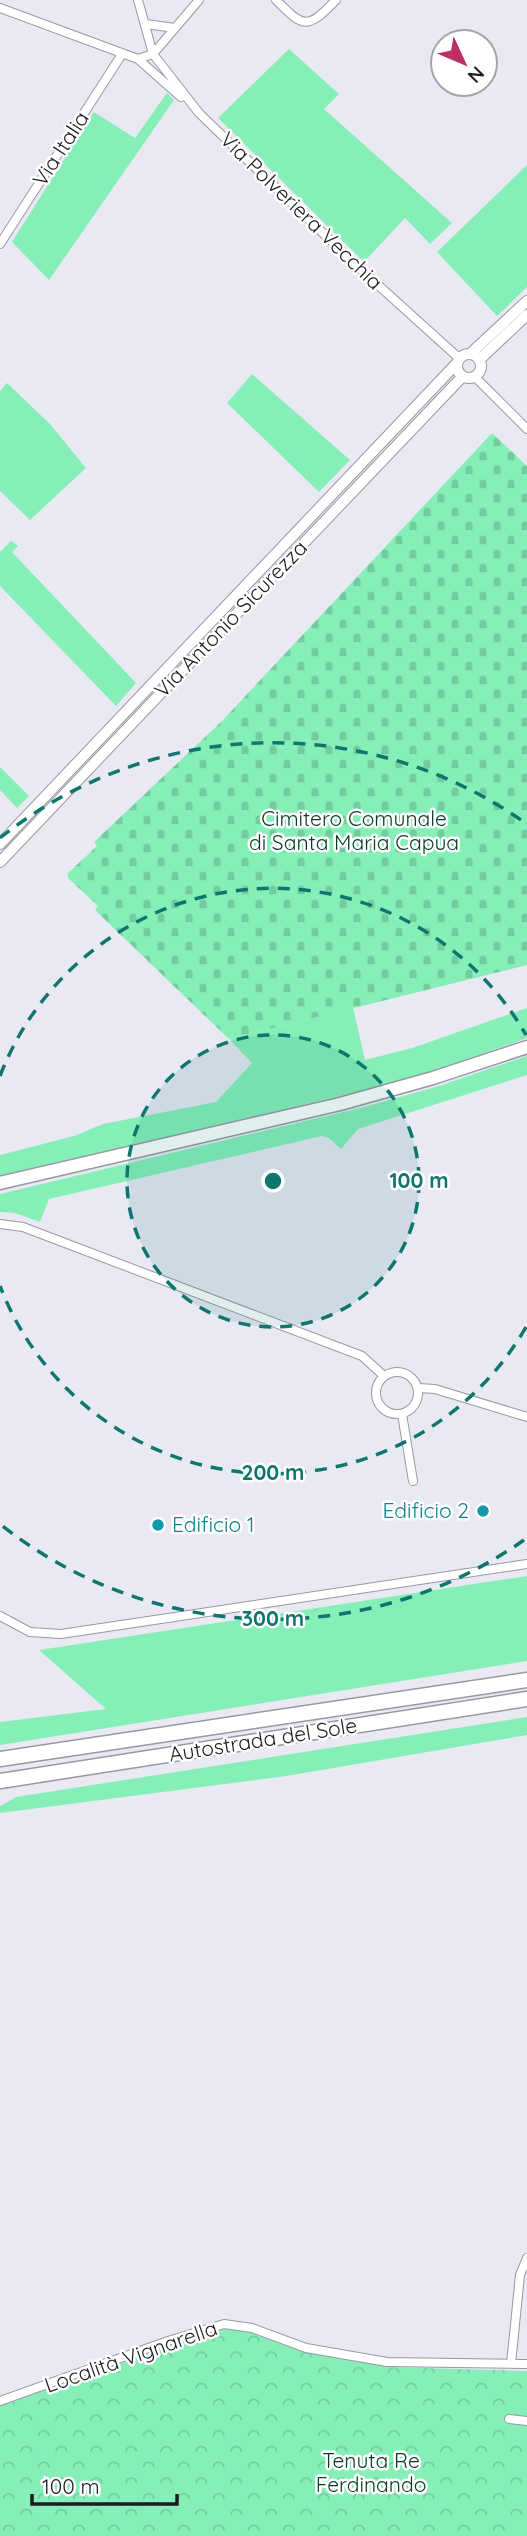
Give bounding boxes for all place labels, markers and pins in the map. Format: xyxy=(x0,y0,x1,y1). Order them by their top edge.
centre of rings xyxy=(261,1169,285,1193)
place label: Edificio 2 xyxy=(383,1497,469,1523)
marker: Edificio 2 xyxy=(475,1503,491,1519)
place label: Edificio 1 xyxy=(172,1511,255,1537)
marker: Edificio 1 xyxy=(150,1517,166,1533)

